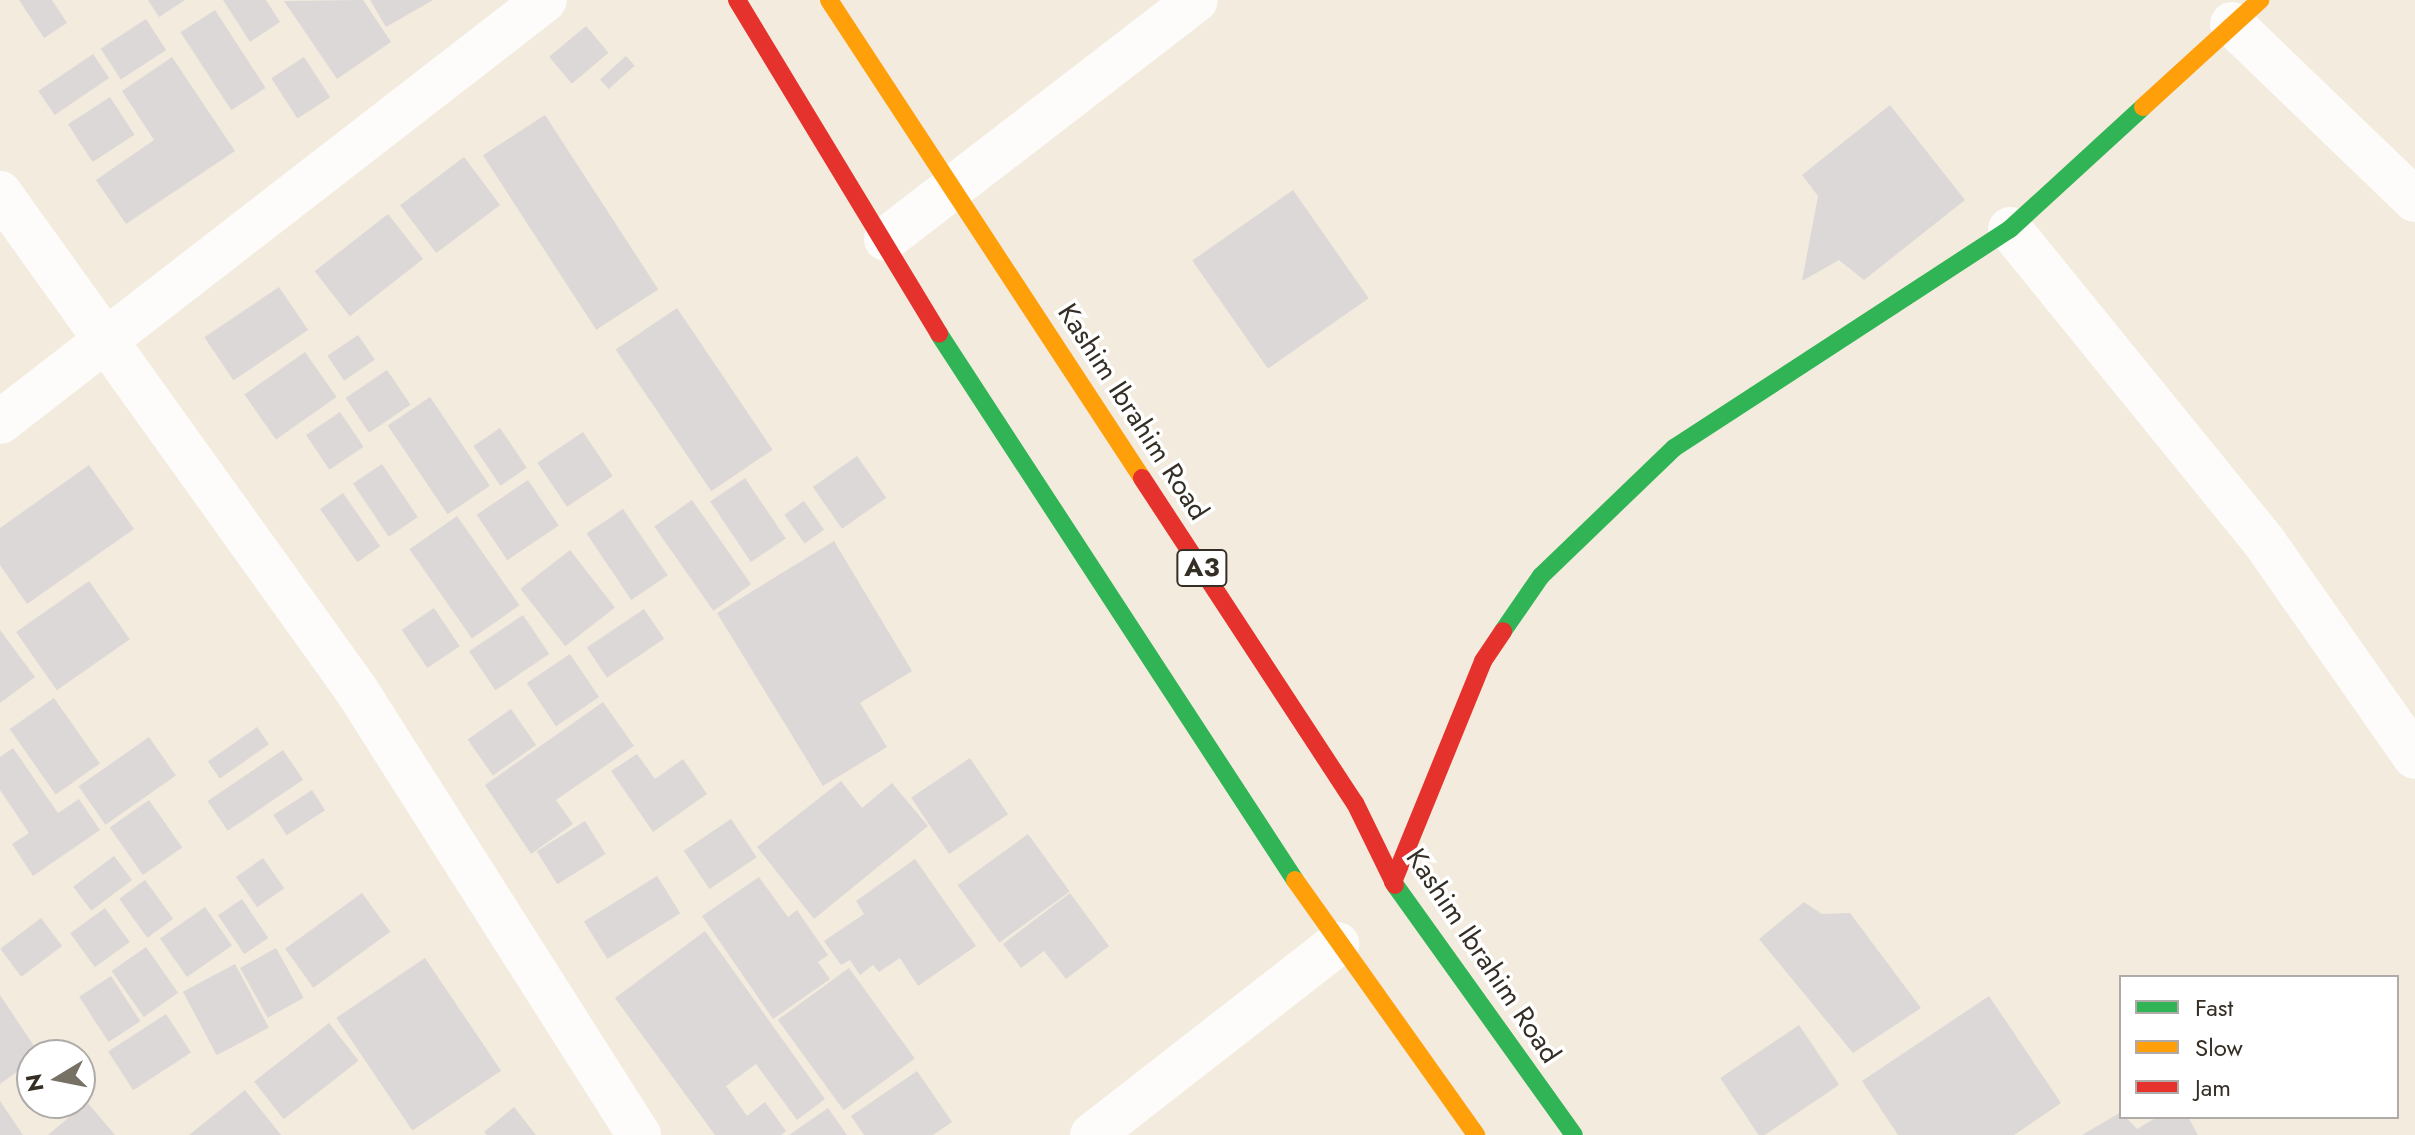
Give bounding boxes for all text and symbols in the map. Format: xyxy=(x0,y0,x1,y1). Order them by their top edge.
street label: Kashim Ibrahim Road xyxy=(1050,297,1216,527)
road number: A3 xyxy=(1176,546,1228,590)
street label: Kashim Ibrahim Road xyxy=(1399,842,1567,1070)
legend xyxy=(2119,975,2399,1119)
text: Fast xyxy=(2195,990,2233,1025)
text: Slow xyxy=(2195,1030,2243,1065)
north arrow xyxy=(16,1039,96,1119)
text: Jam xyxy=(2195,1070,2231,1105)
text: N xyxy=(17,1071,52,1094)

